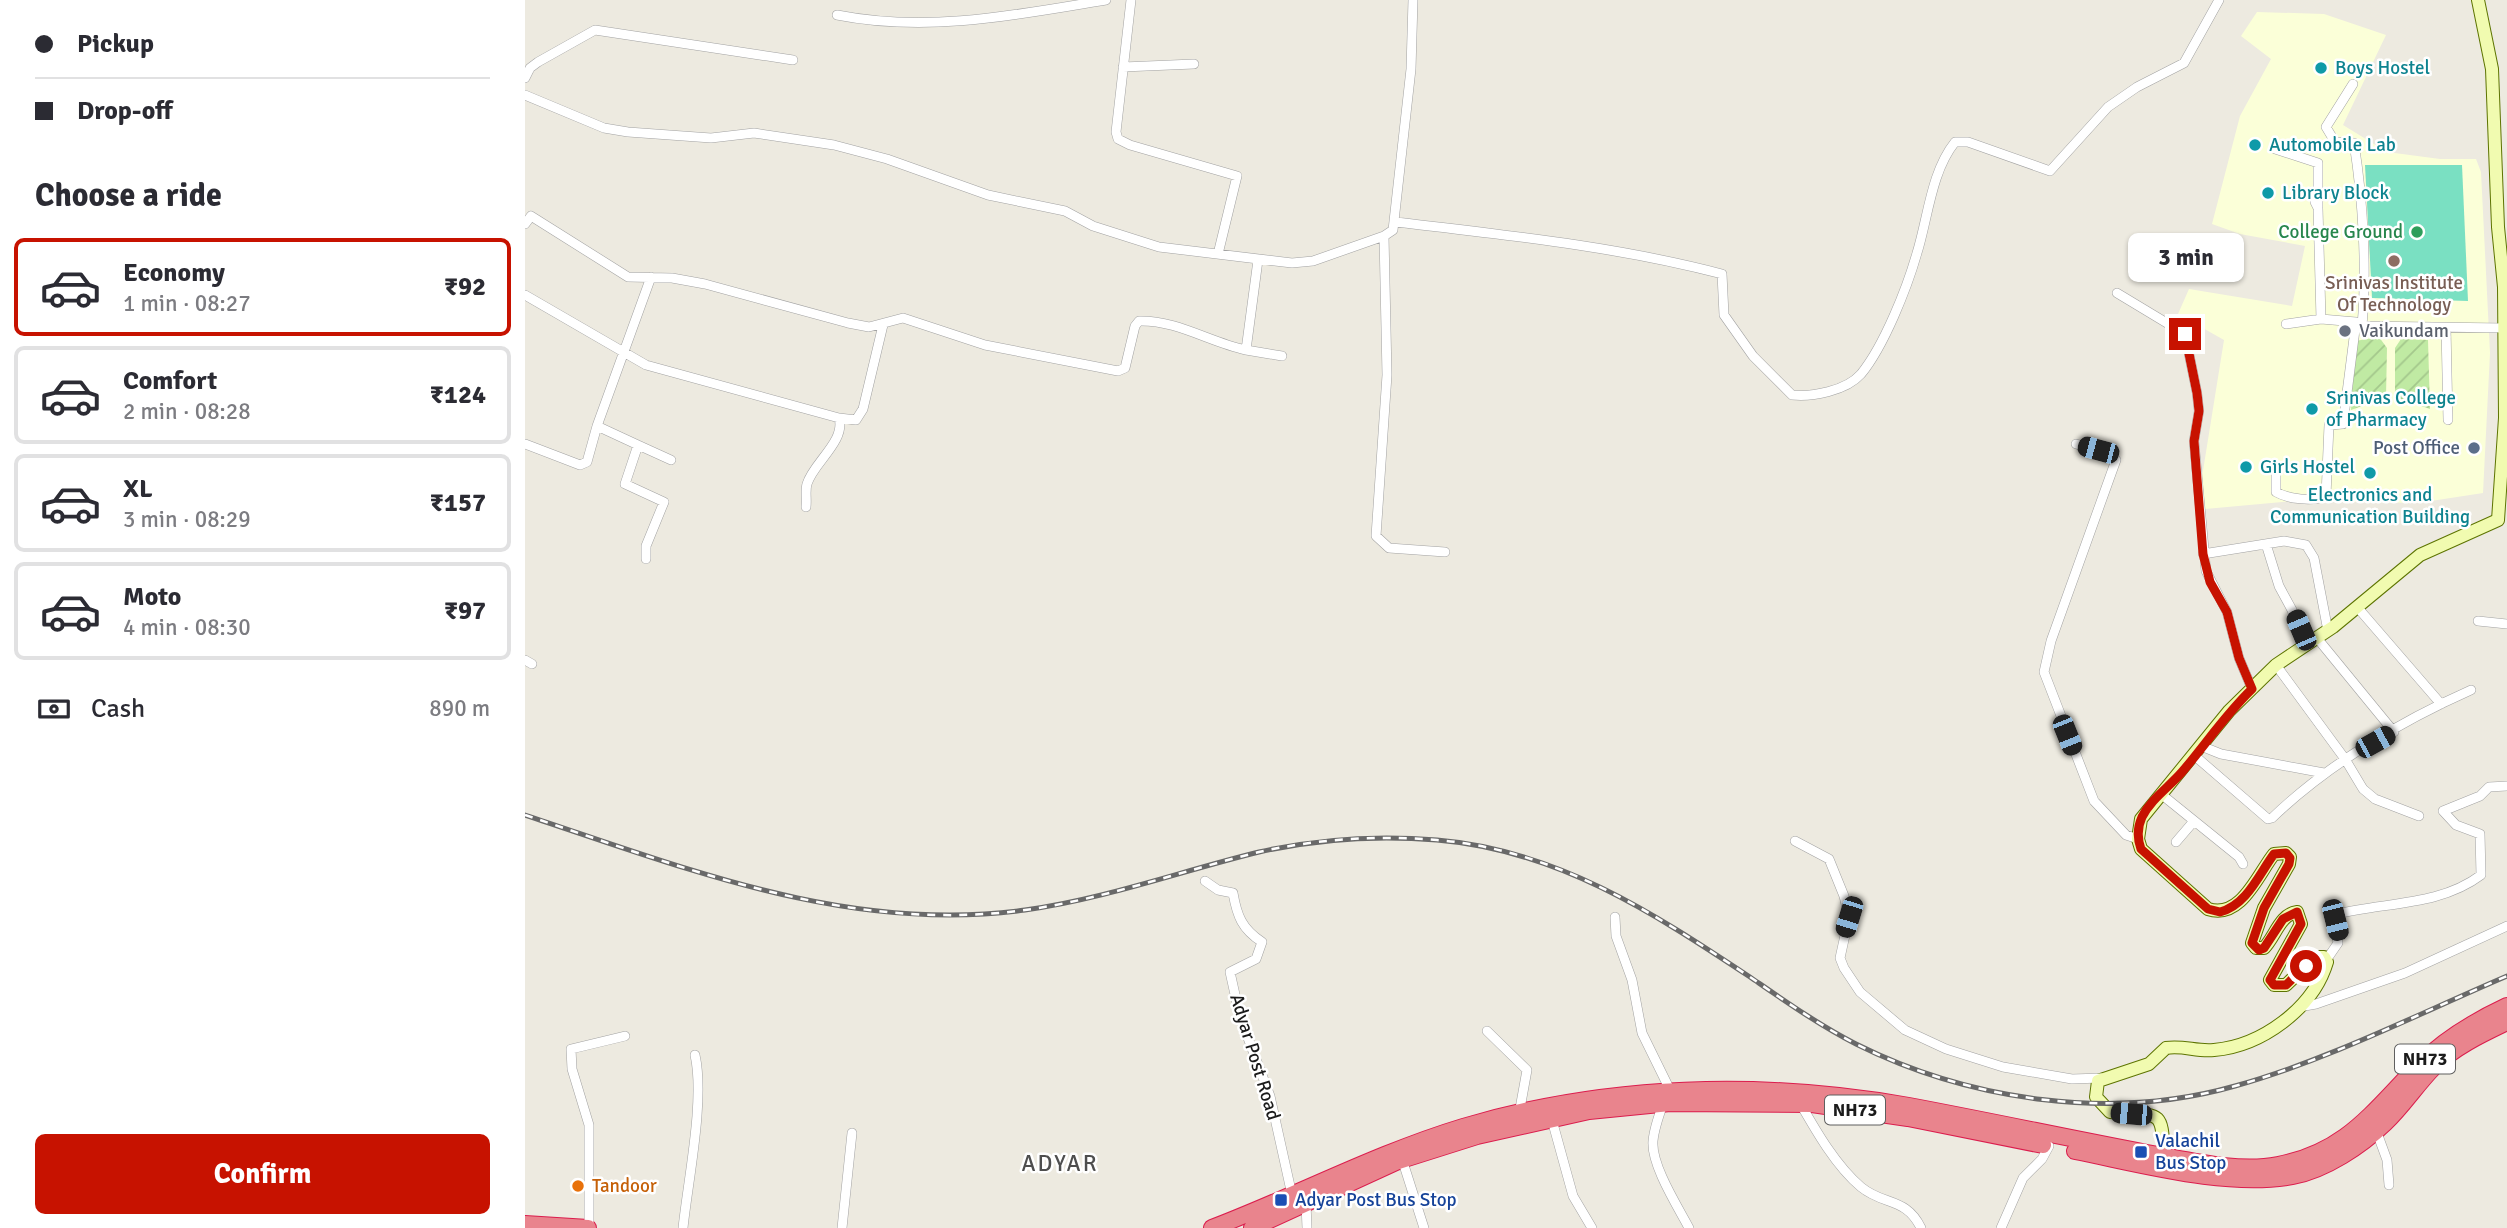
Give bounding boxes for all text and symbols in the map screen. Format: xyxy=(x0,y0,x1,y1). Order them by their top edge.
text: Pickup xyxy=(77,28,154,60)
place label: Boys Hostel xyxy=(2335,56,2430,80)
marker: Boys Hostel xyxy=(2313,60,2329,76)
text: Drop-off xyxy=(77,95,173,127)
place label: Automobile Lab xyxy=(2269,133,2396,157)
marker: Automobile Lab xyxy=(2247,137,2263,153)
text: Choose a ride xyxy=(35,176,222,215)
place label: Library Block xyxy=(2282,181,2389,205)
marker: Library Block xyxy=(2260,185,2276,201)
place label: College Ground xyxy=(2278,220,2403,244)
marker: College Ground xyxy=(2409,224,2425,240)
callout: 3 min xyxy=(2127,232,2243,282)
text: 3 min xyxy=(2158,243,2214,272)
marker: Srinivas Institute Of Technology xyxy=(2386,253,2402,269)
icon: car xyxy=(39,256,102,319)
text: Economy xyxy=(123,257,225,289)
text: ₹92 xyxy=(444,271,486,303)
place label: Srinivas Institute Of Technology xyxy=(2325,271,2463,317)
text: 1 min · 08:27 xyxy=(123,289,251,318)
route end xyxy=(2169,318,2201,350)
place label: Vaikundam xyxy=(2359,319,2449,343)
marker: Vaikundam xyxy=(2337,323,2353,339)
icon: car xyxy=(39,364,102,427)
text: Comfort xyxy=(123,365,217,397)
text: ₹124 xyxy=(430,379,486,411)
place label: Srinivas College of Pharmacy xyxy=(2326,386,2456,432)
text: 2 min · 08:28 xyxy=(123,397,251,426)
marker: Srinivas College of Pharmacy xyxy=(2304,401,2320,417)
car xyxy=(2075,434,2122,466)
place label: Post Office xyxy=(2373,436,2460,460)
marker: Post Office xyxy=(2466,440,2482,456)
place label: Girls Hostel xyxy=(2260,455,2355,479)
marker: Girls Hostel xyxy=(2238,459,2254,475)
marker: Electronics and Communication Building xyxy=(2362,465,2378,481)
icon: car xyxy=(39,472,102,535)
text: XL xyxy=(123,473,153,505)
place label: Electronics and Communication Building xyxy=(2270,483,2470,529)
text: ₹157 xyxy=(430,487,486,519)
text: 3 min · 08:29 xyxy=(123,505,251,534)
icon: car xyxy=(39,580,102,643)
text: Moto xyxy=(123,581,181,613)
text: ₹97 xyxy=(444,595,486,627)
car xyxy=(2284,607,2319,653)
text: 4 min · 08:30 xyxy=(123,613,251,642)
icon: cash xyxy=(35,690,73,728)
text: Cash xyxy=(91,693,145,725)
text: 890 m xyxy=(429,694,490,723)
car xyxy=(2050,712,2085,758)
car xyxy=(2352,723,2399,761)
car xyxy=(1833,894,1866,940)
car xyxy=(2320,897,2351,943)
route start xyxy=(2290,950,2322,982)
street label: Adyar Post Road xyxy=(1224,991,1286,1123)
road number: NH73 xyxy=(2395,1044,2455,1074)
road number: NH73 xyxy=(1825,1096,1885,1125)
car xyxy=(2110,1102,2153,1126)
place label: Valachil Bus Stop xyxy=(2155,1129,2226,1175)
button: Confirm xyxy=(35,1134,490,1214)
marker: Valachil Bus Stop xyxy=(2133,1144,2149,1160)
district label: ADYAR xyxy=(1022,1149,1098,1178)
place label: Tandoor xyxy=(592,1174,657,1198)
marker: Tandoor xyxy=(570,1178,586,1194)
place label: Adyar Post Bus Stop xyxy=(1295,1188,1457,1212)
marker: Adyar Post Bus Stop xyxy=(1273,1192,1289,1208)

